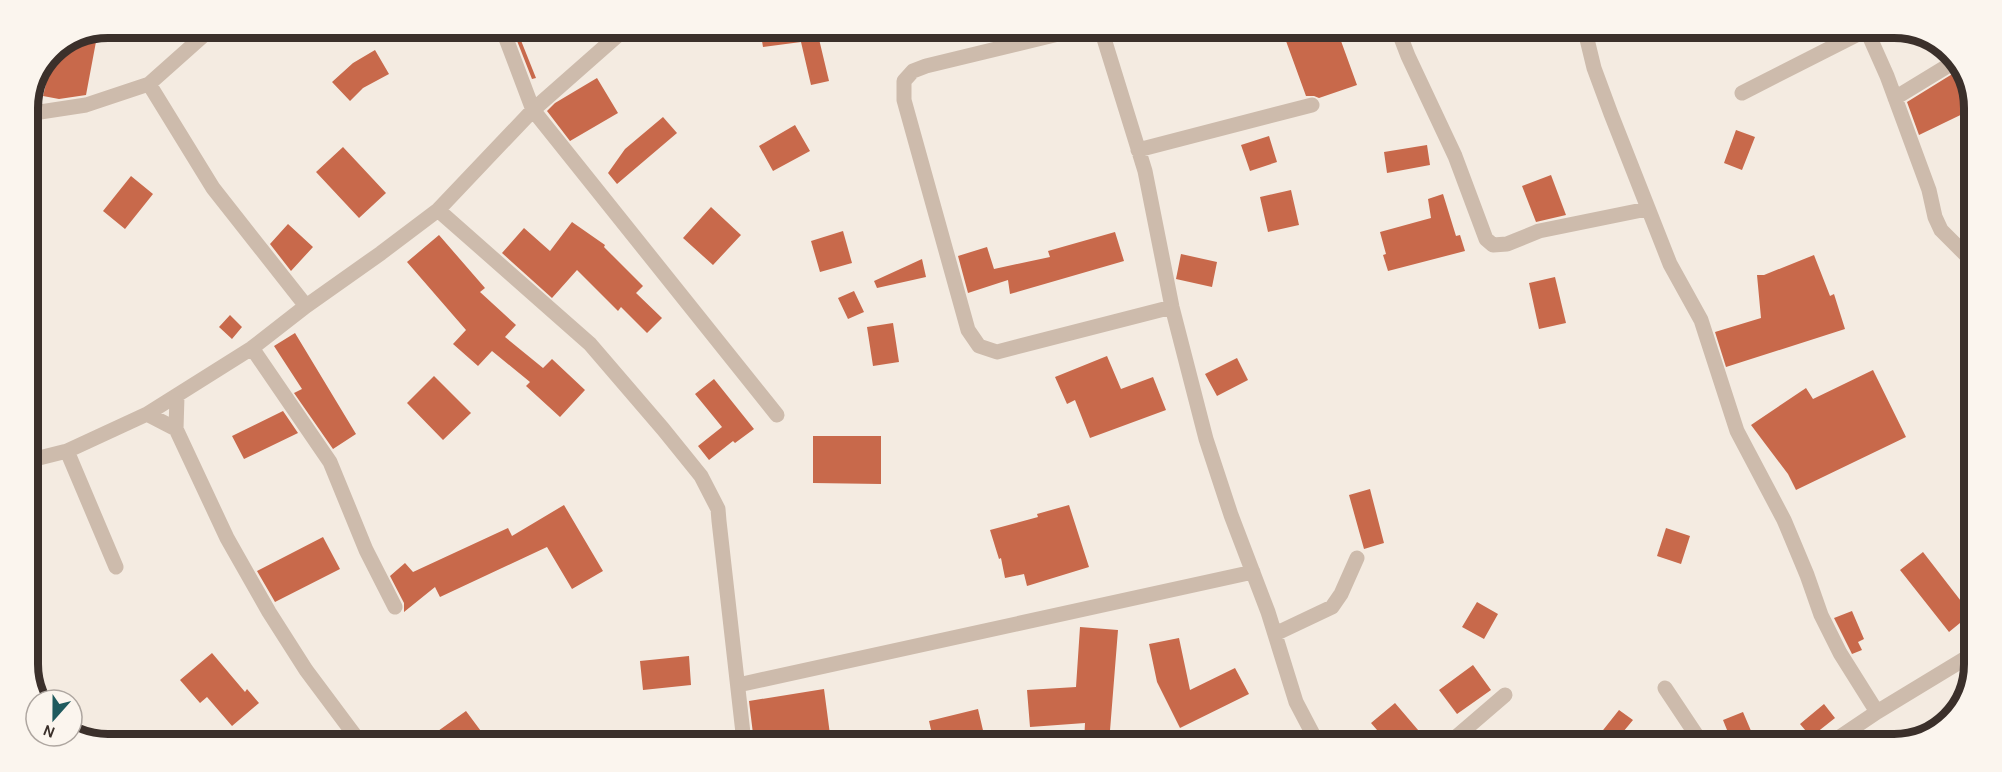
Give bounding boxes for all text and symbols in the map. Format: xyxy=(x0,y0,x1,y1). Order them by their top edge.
north arrow xyxy=(24,688,84,748)
text: N xyxy=(40,721,58,742)

